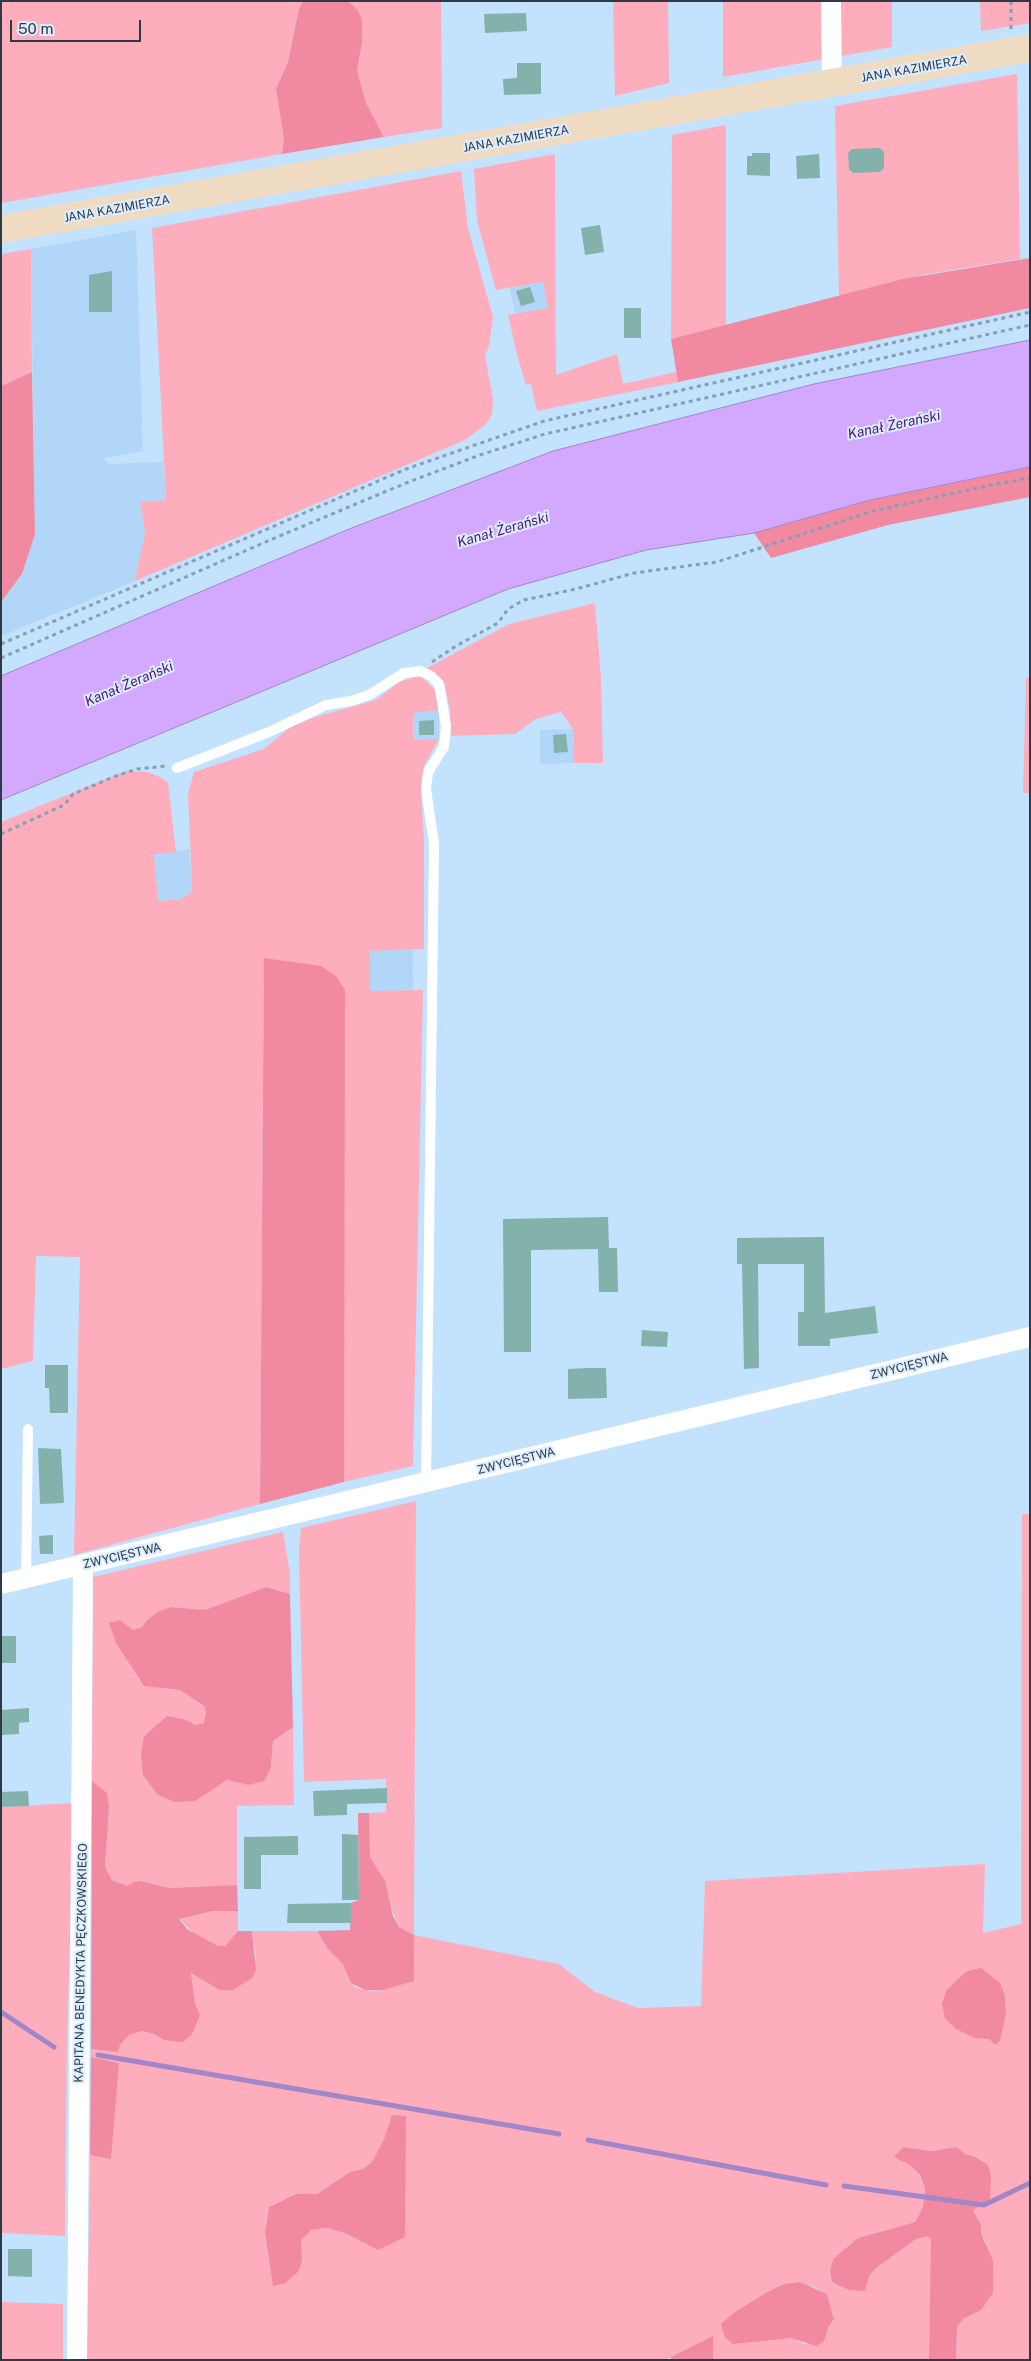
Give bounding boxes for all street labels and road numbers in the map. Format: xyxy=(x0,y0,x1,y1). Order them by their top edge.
street label: JANA KAZIMIERZA xyxy=(860,53,968,85)
street label: JANA KAZIMIERZA xyxy=(462,123,570,155)
street label: JANA KAZIMIERZA xyxy=(63,193,171,225)
street label: ZWYCIĘSTWA xyxy=(869,1349,949,1383)
street label: ZWYCIĘSTWA xyxy=(476,1444,556,1478)
street label: ZWYCIĘSTWA xyxy=(81,1540,163,1572)
street label: KAPITANA BENEDYKTA PĘCZKOWSKIEGO xyxy=(72,1843,90,2083)

